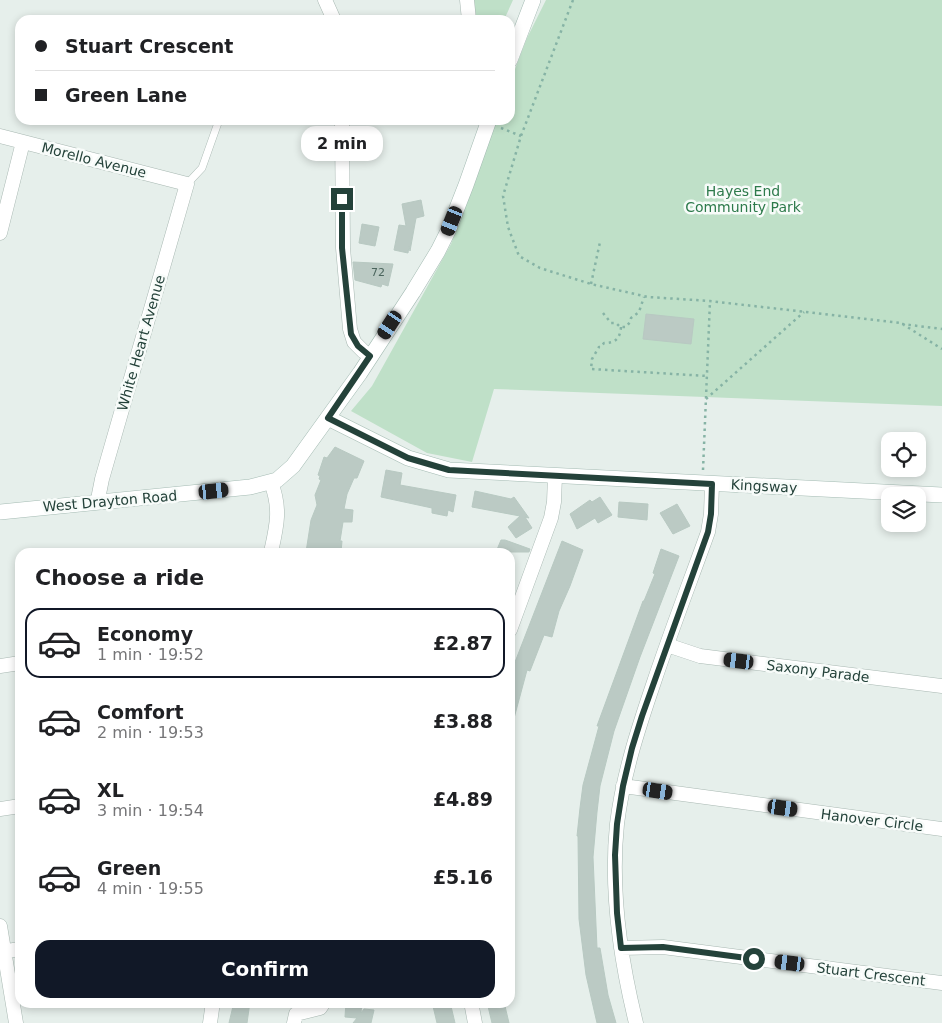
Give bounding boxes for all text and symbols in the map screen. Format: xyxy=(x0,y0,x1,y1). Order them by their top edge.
text: Stuart Crescent xyxy=(65,35,233,57)
text: Green Lane xyxy=(65,84,187,106)
callout: 2 min xyxy=(301,126,383,162)
text: 2 min xyxy=(317,134,367,153)
street label: Morello Avenue xyxy=(40,139,148,181)
park label: Hayes End Community Park xyxy=(685,183,802,215)
route end xyxy=(331,188,353,210)
car xyxy=(439,204,464,238)
house number: 72 xyxy=(371,266,385,279)
street label: White Heart Avenue xyxy=(114,273,168,413)
car xyxy=(375,308,404,342)
map controls xyxy=(881,432,926,532)
button: locate xyxy=(881,432,926,477)
street label: Kingsway xyxy=(730,476,798,496)
car xyxy=(198,482,229,500)
street label: West Drayton Road xyxy=(42,487,178,515)
button: layers xyxy=(881,487,926,532)
text: Choose a ride xyxy=(35,565,204,590)
icon: car xyxy=(37,621,82,666)
text: Economy xyxy=(97,623,193,645)
text: £2.87 xyxy=(433,632,493,654)
text: 1 min · 19:52 xyxy=(97,645,204,664)
car xyxy=(723,652,754,670)
street label: Saxony Parade xyxy=(766,657,870,685)
icon: car xyxy=(37,699,82,744)
text: Comfort xyxy=(97,701,184,723)
text: £3.88 xyxy=(433,710,493,732)
text: 2 min · 19:53 xyxy=(97,723,204,742)
icon: car xyxy=(37,777,82,822)
text: XL xyxy=(97,779,124,801)
car xyxy=(642,781,673,801)
text: £4.89 xyxy=(433,788,493,810)
car xyxy=(767,798,798,818)
text: 3 min · 19:54 xyxy=(97,801,204,820)
street label: Hanover Circle xyxy=(820,806,924,834)
icon: car xyxy=(37,855,82,900)
text: Green xyxy=(97,857,161,879)
text: £5.16 xyxy=(433,866,493,888)
text: 4 min · 19:55 xyxy=(97,879,204,898)
button: Confirm xyxy=(35,940,495,998)
route start xyxy=(743,948,765,970)
car xyxy=(774,954,805,972)
street label: Stuart Crescent xyxy=(816,959,927,989)

